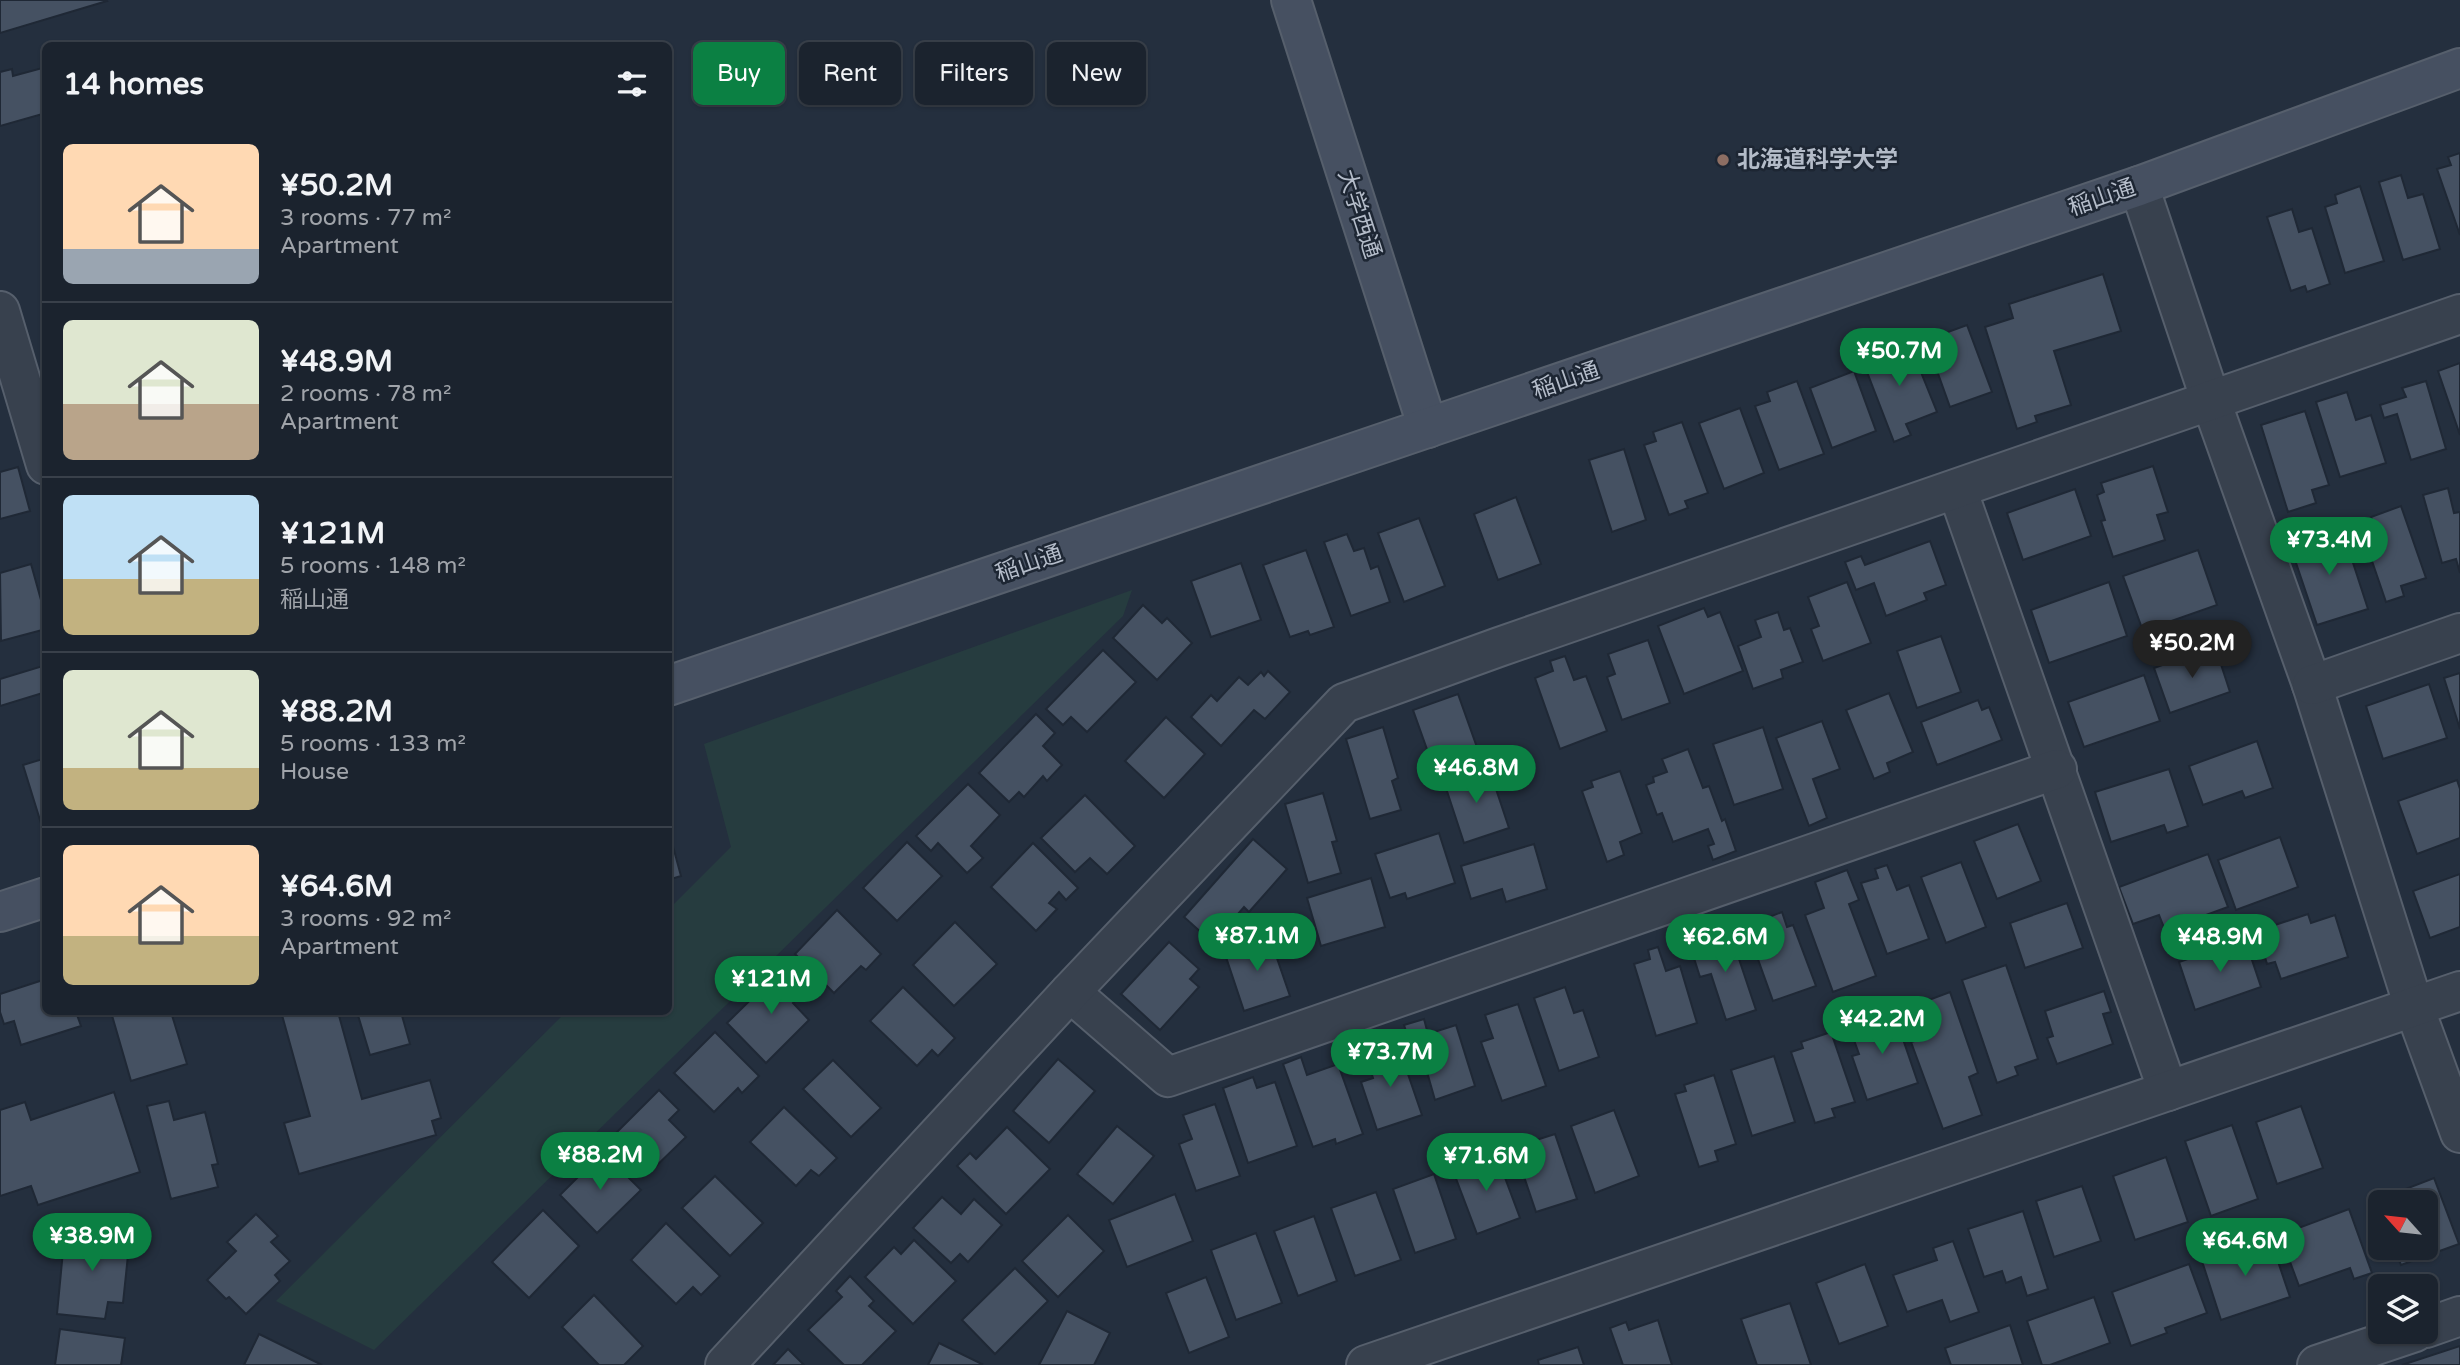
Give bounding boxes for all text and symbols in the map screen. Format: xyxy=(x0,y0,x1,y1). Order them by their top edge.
chip: Buy xyxy=(693,42,785,105)
chip: Rent xyxy=(799,42,901,105)
chip: Filters xyxy=(915,42,1033,105)
chip: New xyxy=(1047,42,1146,105)
icon: filters xyxy=(613,65,651,103)
text: 14 homes xyxy=(63,66,204,103)
place label: 北海道科学大学 xyxy=(1737,146,1898,174)
marker: 北海道科学大学 xyxy=(1715,152,1731,168)
street label: 大学西通 xyxy=(1331,166,1387,262)
text: ¥50.2M xyxy=(280,167,393,204)
icon: home xyxy=(119,172,203,256)
street label: 稲山通 xyxy=(2065,174,2139,222)
text: 3 rooms · 77 m² xyxy=(280,204,451,232)
text: Apartment xyxy=(280,232,399,260)
pin: ¥50.7M xyxy=(1842,328,1956,388)
text: ¥50.7M xyxy=(1856,337,1942,365)
text: ¥48.9M xyxy=(280,343,393,380)
icon: home xyxy=(119,348,203,432)
street label: 稲山通 xyxy=(1529,357,1603,405)
text: 2 rooms · 78 m² xyxy=(280,380,451,408)
text: Apartment xyxy=(280,408,399,436)
text: ¥121M xyxy=(280,515,385,552)
pin: ¥73.4M xyxy=(2272,518,2386,577)
icon: home xyxy=(119,523,203,607)
text: ¥73.4M xyxy=(2286,526,2372,554)
street label: 稲山通 xyxy=(992,540,1066,588)
text: 5 rooms · 148 m² xyxy=(280,552,466,580)
text: 稲山通 xyxy=(280,586,349,614)
pin: ¥50.2M xyxy=(2135,620,2249,680)
text: ¥50.2M xyxy=(2149,629,2235,657)
text: ¥88.2M xyxy=(280,693,393,730)
icon: home xyxy=(119,698,203,782)
text: 5 rooms · 133 m² xyxy=(280,730,466,758)
pin: ¥46.8M xyxy=(1419,746,1533,805)
text: ¥46.8M xyxy=(1433,754,1519,782)
text: House xyxy=(280,758,349,786)
text: ¥64.6M xyxy=(280,868,393,905)
icon: home xyxy=(119,873,203,957)
text: 3 rooms · 92 m² xyxy=(280,905,451,933)
pin: ¥87.1M xyxy=(1200,914,1314,973)
pin: ¥62.6M xyxy=(1668,914,1782,974)
pin: ¥48.9M xyxy=(2163,914,2277,974)
text: ¥87.1M xyxy=(1214,922,1300,950)
text: ¥62.6M xyxy=(1682,923,1768,951)
text: ¥48.9M xyxy=(2177,923,2263,951)
text: Apartment xyxy=(280,933,399,961)
pin: ¥121M xyxy=(722,956,820,1016)
text: ¥121M xyxy=(731,965,811,993)
pin: ¥42.2M xyxy=(1825,996,1939,1056)
text: ¥42.2M xyxy=(1839,1005,1925,1033)
pin: ¥73.7M xyxy=(1333,1030,1447,1089)
text: ¥73.7M xyxy=(1347,1038,1433,1066)
pin: ¥88.2M xyxy=(543,1132,657,1192)
pin: ¥71.6M xyxy=(1429,1134,1543,1193)
text: ¥88.2M xyxy=(557,1141,643,1169)
text: ¥71.6M xyxy=(1443,1142,1529,1170)
north arrow xyxy=(2368,1190,2438,1260)
map controls xyxy=(2368,1190,2438,1344)
pin: ¥38.9M xyxy=(35,1214,149,1273)
pin: ¥64.6M xyxy=(2188,1218,2302,1278)
text: ¥38.9M xyxy=(49,1222,135,1250)
text: ¥64.6M xyxy=(2202,1227,2288,1255)
button: layers xyxy=(2368,1274,2438,1344)

